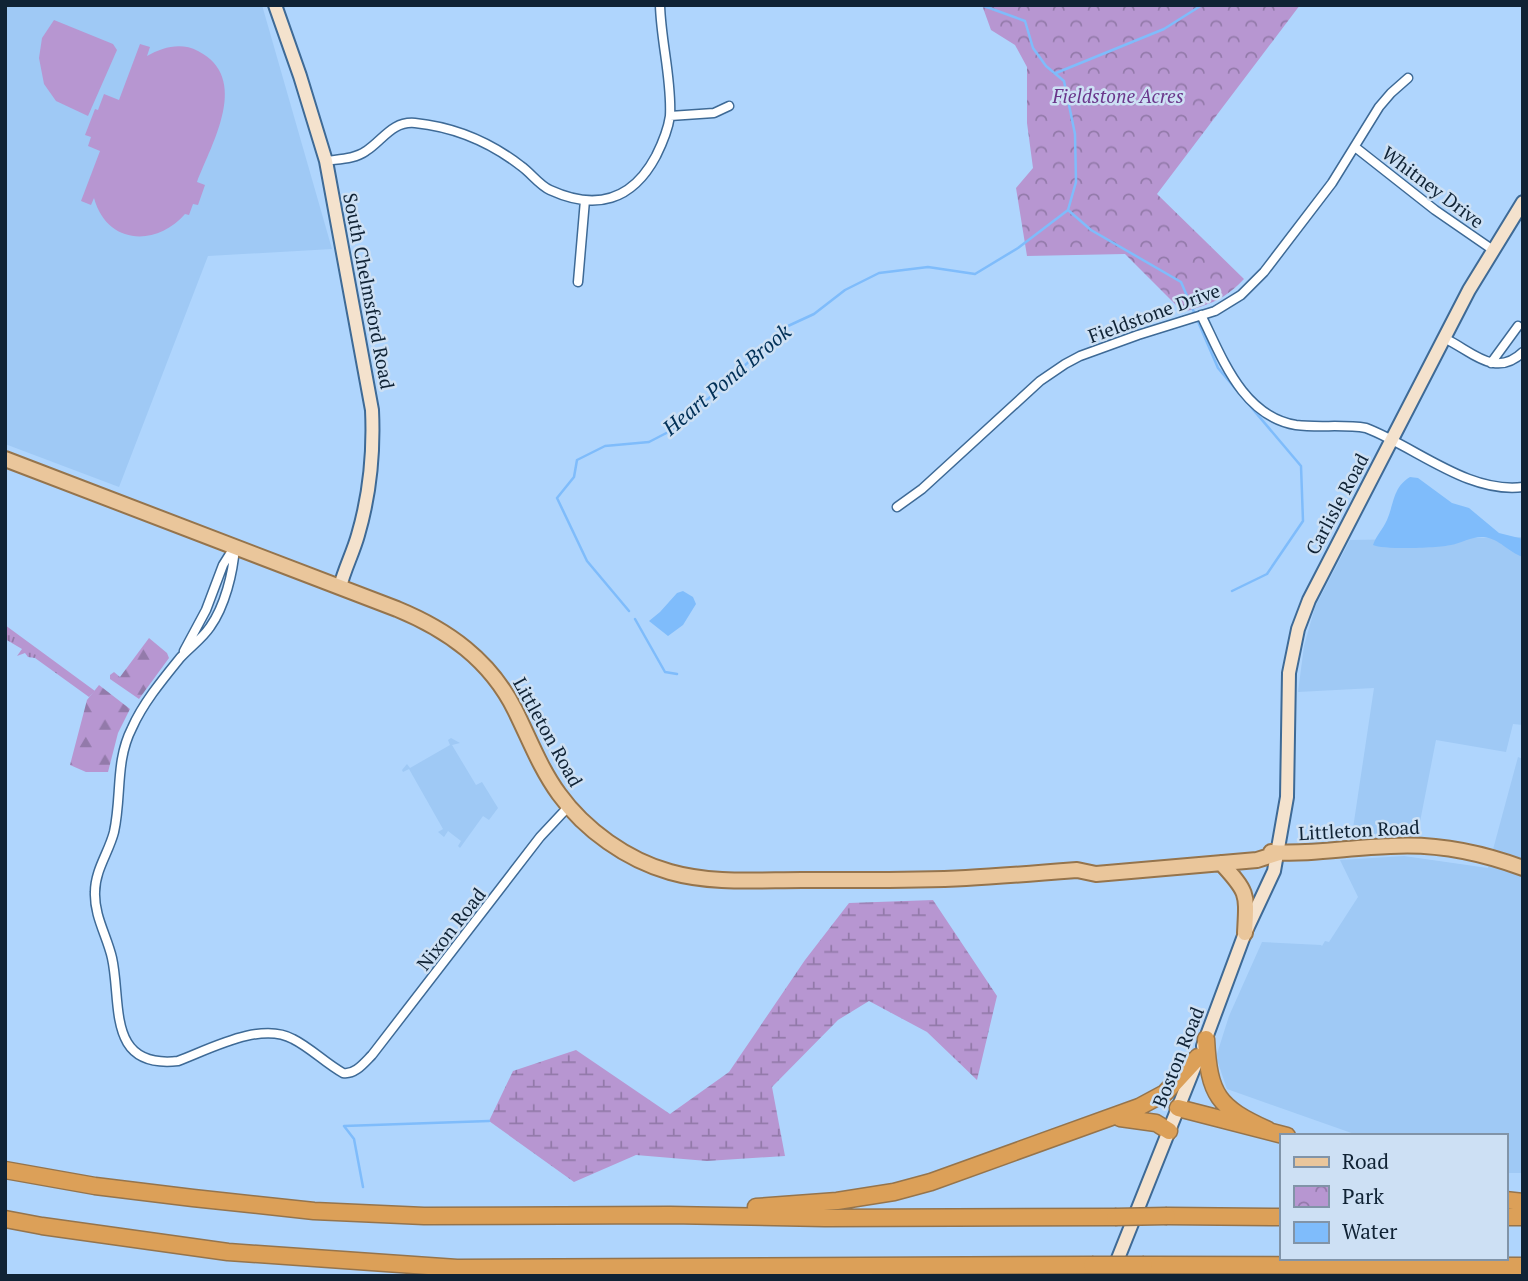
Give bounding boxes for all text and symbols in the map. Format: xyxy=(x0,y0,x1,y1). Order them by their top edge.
park label: Fieldstone Acres xyxy=(1051,83,1184,108)
street label: Whitney Drive xyxy=(1377,140,1489,233)
street label: South Chelmsford Road xyxy=(338,191,401,392)
street label: Fieldstone Drive xyxy=(1085,277,1223,348)
water label: Heart Pond Brook xyxy=(656,317,797,442)
street label: Carlisle Road xyxy=(1299,448,1374,559)
street label: Littleton Road xyxy=(508,673,589,791)
street label: Littleton Road xyxy=(1298,814,1421,845)
street label: Nixon Road xyxy=(411,882,491,975)
street label: Boston Road xyxy=(1146,1002,1209,1111)
legend xyxy=(1280,1134,1507,1260)
text: Road xyxy=(1342,1147,1389,1175)
text: Park xyxy=(1342,1182,1384,1210)
text: Water xyxy=(1342,1217,1397,1245)

